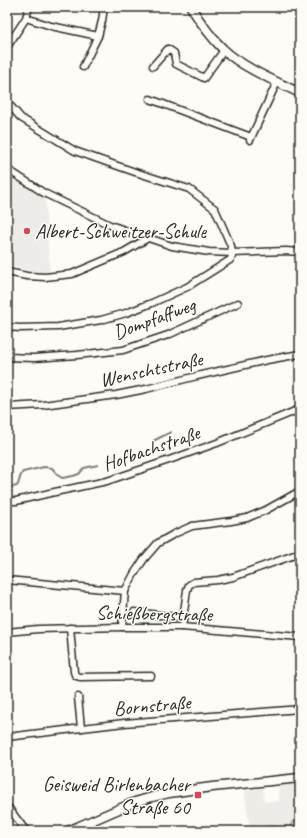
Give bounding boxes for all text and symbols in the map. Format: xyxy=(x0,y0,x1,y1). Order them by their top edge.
place label: Albert-Schweitzer-Schule xyxy=(35,219,207,244)
marker: Albert-Schweitzer-Schule xyxy=(22,226,32,236)
street label: Dompfaffweg xyxy=(110,291,200,345)
street label: Wenschtstraße xyxy=(98,346,206,393)
street label: Hofbachstraße xyxy=(99,420,204,477)
street label: Schießbergstraße xyxy=(96,600,214,627)
street label: Bornstraße xyxy=(113,690,193,721)
place label: Geisweid Birlenbacher Straße 60 xyxy=(43,772,192,820)
marker: Geisweid Birlenbacher Straße 60 xyxy=(193,790,203,800)

